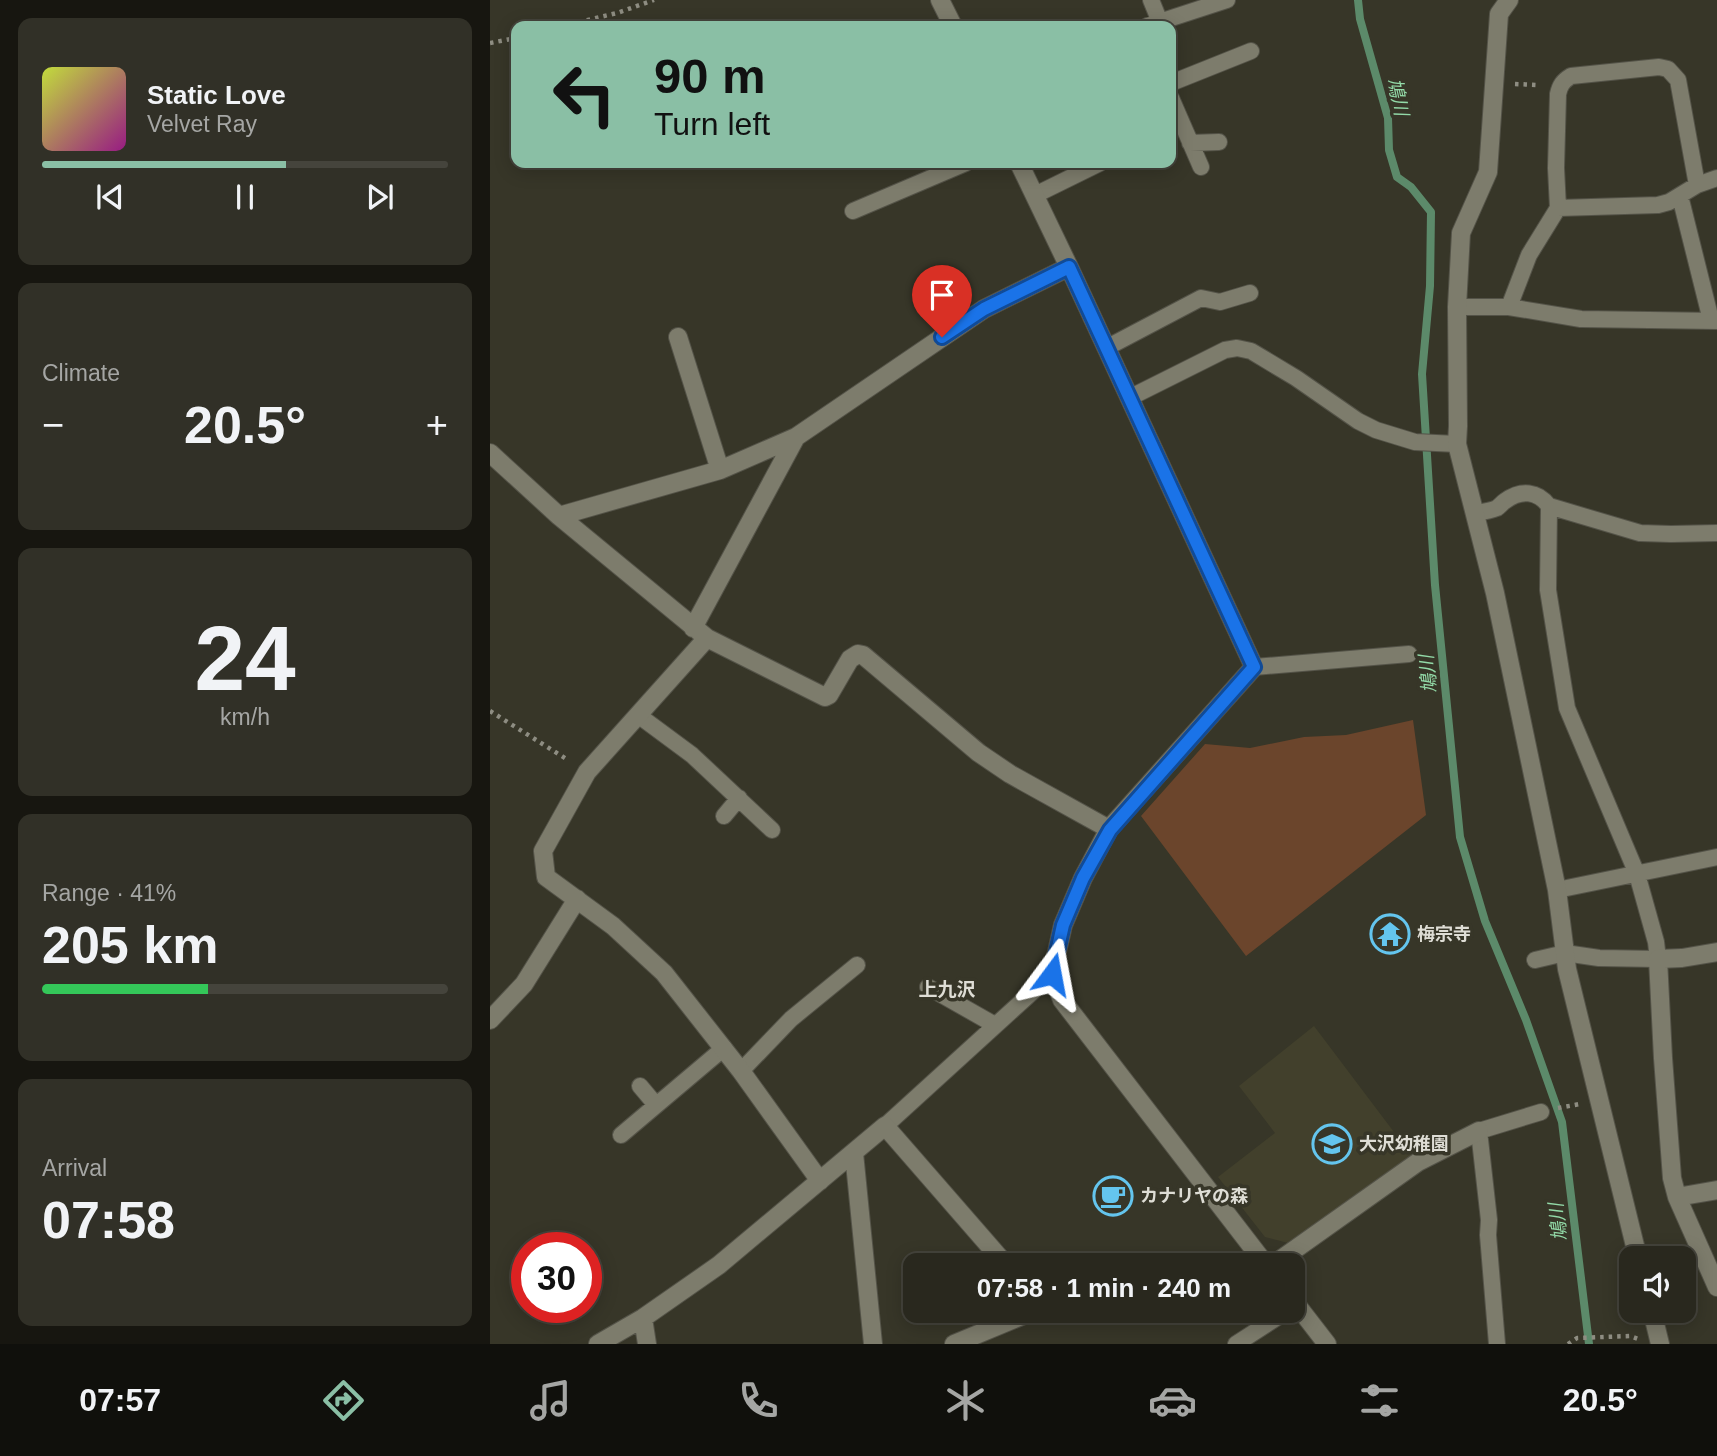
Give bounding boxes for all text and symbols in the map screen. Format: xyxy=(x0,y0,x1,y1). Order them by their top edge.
icon: left xyxy=(539,49,630,140)
text: 90 m xyxy=(654,49,766,103)
water label: 鳩川 xyxy=(1384,76,1413,120)
text: Static Love xyxy=(147,80,286,110)
text: Turn left xyxy=(654,106,770,142)
text: Velvet Ray xyxy=(147,111,257,137)
icon: previous xyxy=(91,178,129,216)
icon: pause xyxy=(226,178,264,216)
icon: next xyxy=(361,178,399,216)
pin xyxy=(912,265,972,337)
icon: arrive xyxy=(923,276,961,314)
text: Climate xyxy=(42,360,120,386)
text: 20.5° xyxy=(184,396,306,454)
text: − xyxy=(42,404,64,446)
text: + xyxy=(426,404,448,446)
text: 24 xyxy=(194,608,296,709)
water label: 鳩川 xyxy=(1415,652,1440,694)
text: km/h xyxy=(220,704,270,730)
text: Range · 41% xyxy=(42,880,176,906)
temple icon: 梅宗寺 xyxy=(1369,913,1411,955)
text: 205 km xyxy=(42,916,218,974)
place label: 梅宗寺 xyxy=(1417,924,1471,944)
position arrow xyxy=(1015,937,1089,1011)
district label: 上九沢 xyxy=(918,979,976,1000)
school or university icon: 大沢幼稚園 xyxy=(1311,1123,1353,1165)
place label: 大沢幼稚園 xyxy=(1359,1134,1449,1154)
text: Arrival xyxy=(42,1155,107,1181)
cafe icon: カナリヤの森 xyxy=(1092,1175,1134,1217)
place label: カナリヤの森 xyxy=(1140,1186,1248,1206)
text: 07:58 xyxy=(42,1191,175,1249)
water label: 鳩川 xyxy=(1545,1200,1571,1242)
speed limit sign: 30 xyxy=(511,1232,602,1323)
map controls xyxy=(1619,1246,1696,1323)
button: sound xyxy=(1619,1246,1696,1323)
text: 07:58 · 1 min · 240 m xyxy=(977,1273,1231,1303)
icon: directions xyxy=(319,1376,368,1425)
icon: music xyxy=(526,1376,575,1425)
icon: phone xyxy=(734,1376,783,1425)
icon: climate xyxy=(941,1376,990,1425)
icon: car xyxy=(1148,1376,1197,1425)
icon: filters xyxy=(1355,1376,1404,1425)
text: 07:57 xyxy=(79,1382,161,1418)
text: 20.5° xyxy=(1563,1382,1638,1418)

